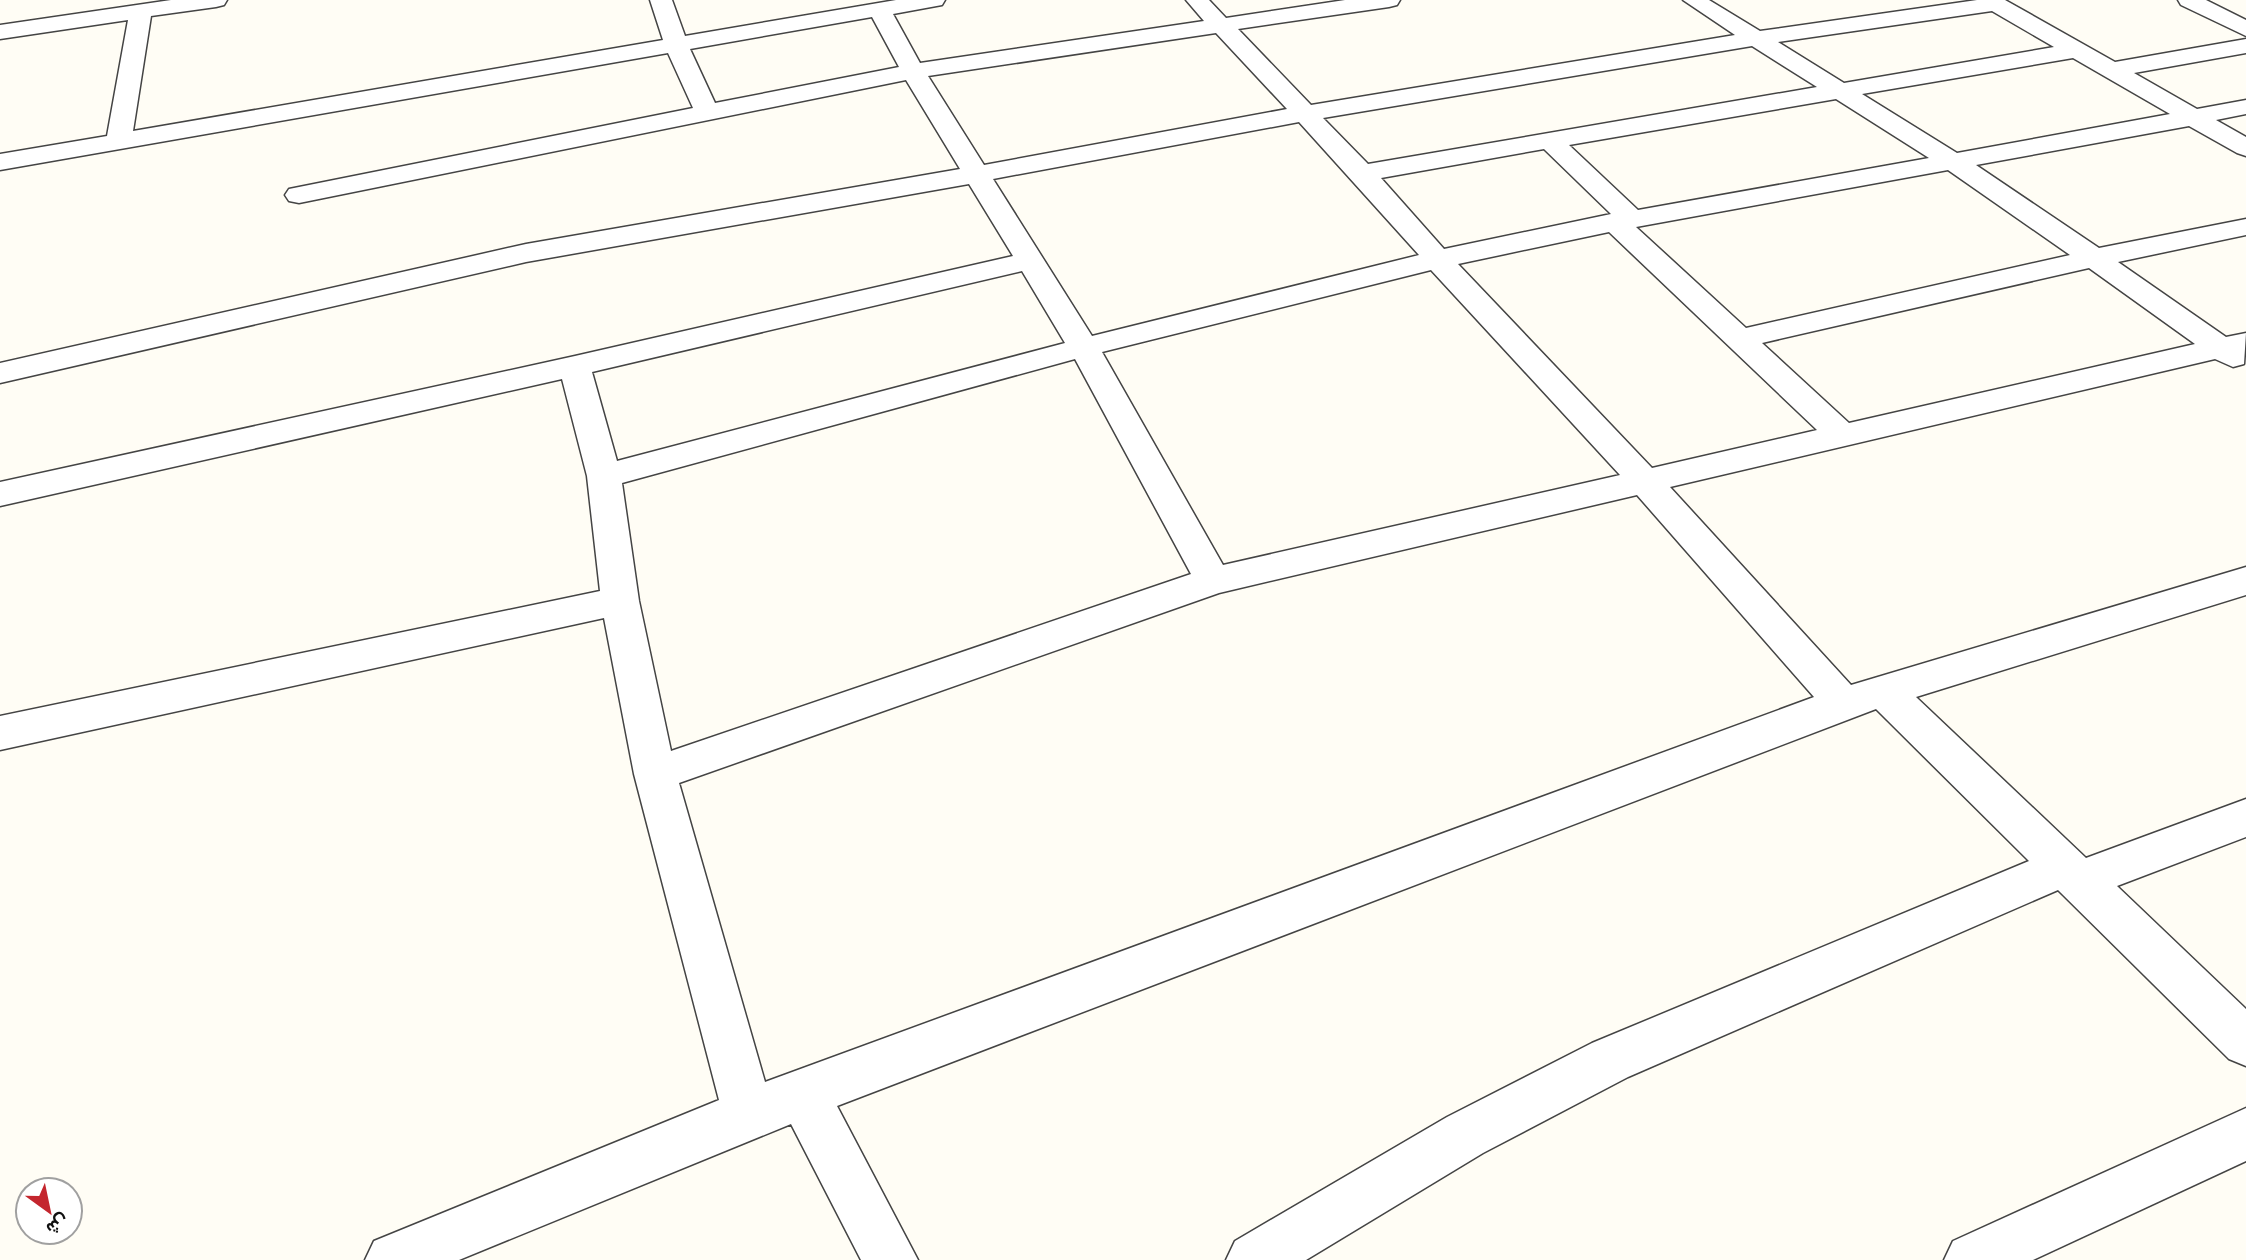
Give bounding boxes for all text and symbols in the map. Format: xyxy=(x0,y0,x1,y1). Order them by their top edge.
north arrow xyxy=(14,1176,84,1246)
text: ش xyxy=(41,1208,75,1242)

